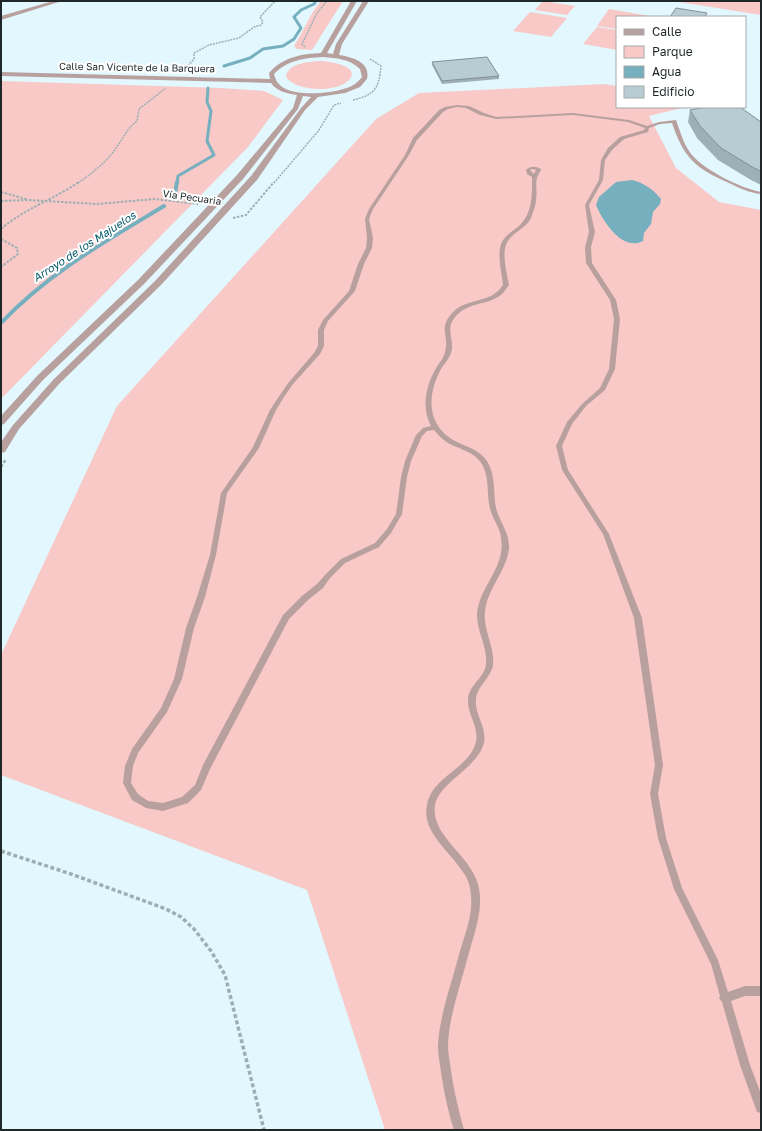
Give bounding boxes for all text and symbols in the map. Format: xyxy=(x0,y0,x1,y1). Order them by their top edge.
legend xyxy=(616,16,746,108)
text: Calle xyxy=(652,24,682,39)
text: Parque xyxy=(652,44,693,59)
street label: Calle San Vicente de la Barquera xyxy=(59,60,215,74)
text: Agua xyxy=(652,64,681,79)
text: Edificio xyxy=(652,84,694,99)
street label: Vía Pecuaria xyxy=(162,187,222,207)
water label: Arroyo de los Majuelos xyxy=(30,207,139,285)

